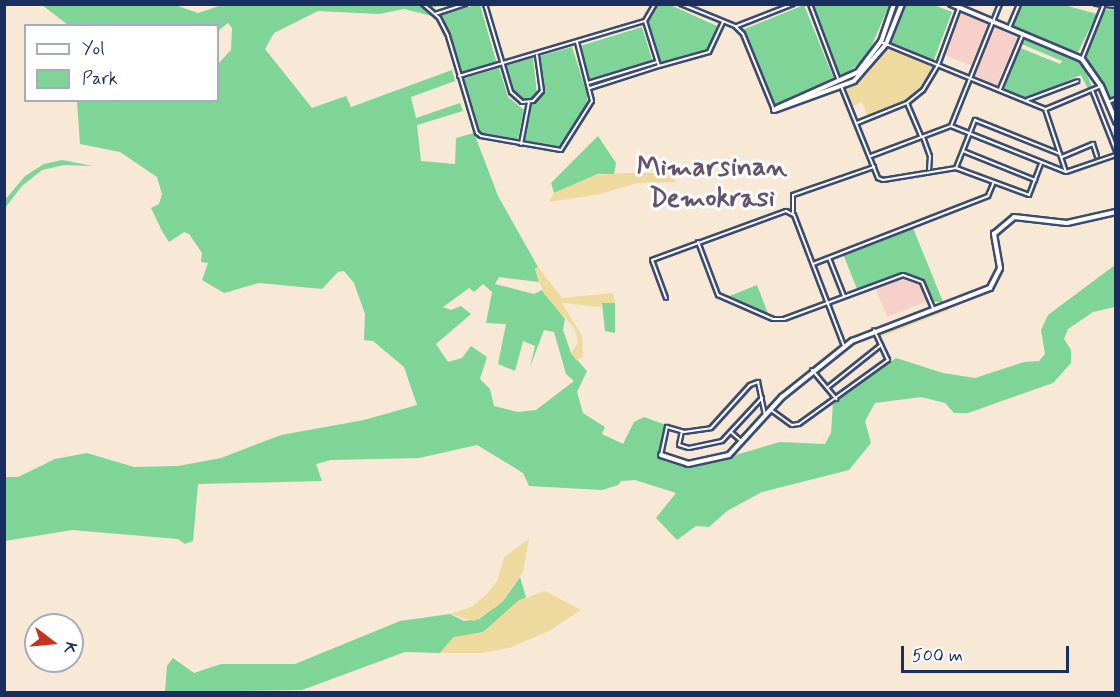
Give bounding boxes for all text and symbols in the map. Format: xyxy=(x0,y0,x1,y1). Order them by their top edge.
legend xyxy=(24,24,219,102)
text: Yol xyxy=(82,37,105,61)
text: Park xyxy=(82,67,118,91)
district label: Mimarsinan Demokrasi xyxy=(637,151,787,214)
north arrow xyxy=(24,613,84,673)
scale bar xyxy=(904,634,1072,672)
text: K xyxy=(58,639,82,656)
text: 500 m xyxy=(912,644,963,668)

